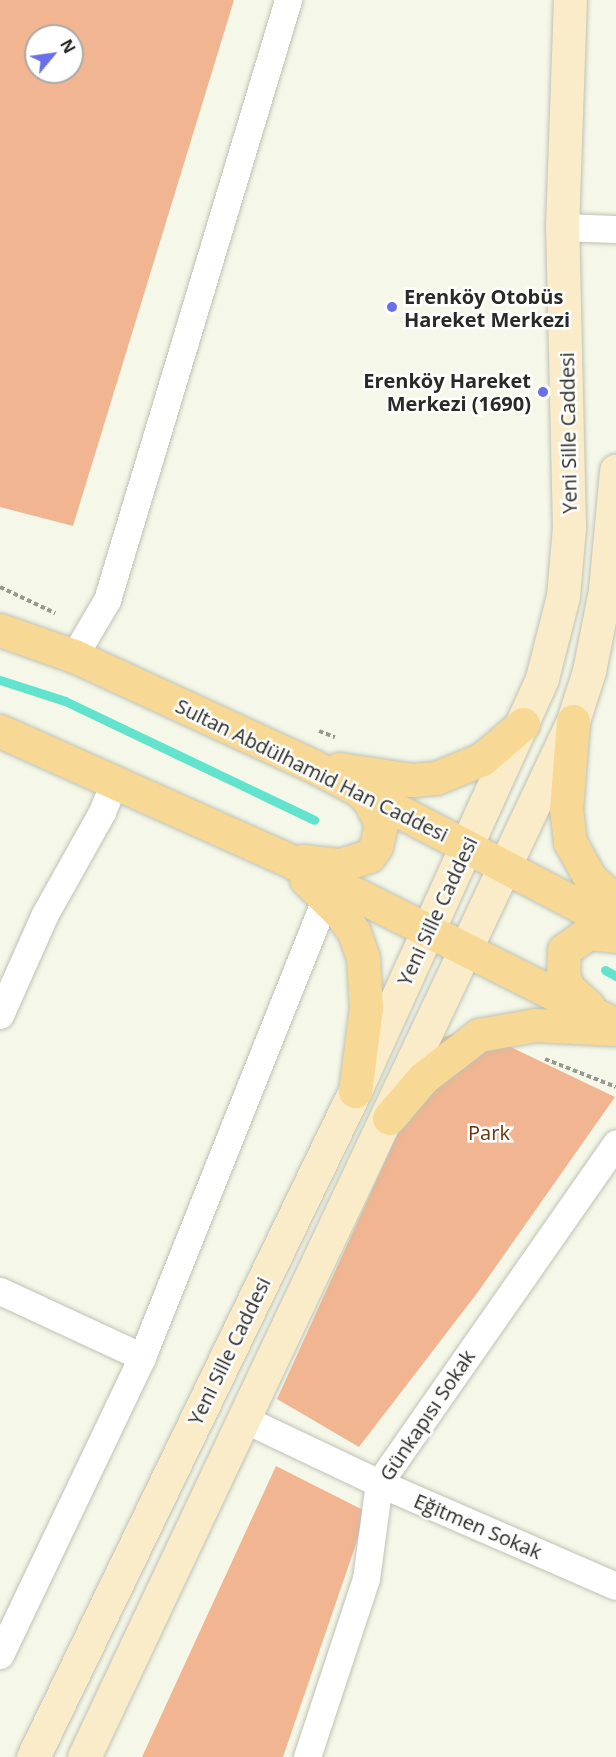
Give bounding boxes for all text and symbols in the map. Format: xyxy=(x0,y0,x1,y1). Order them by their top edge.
north arrow xyxy=(24,24,84,84)
text: N xyxy=(55,35,81,57)
place label: Erenköy Otobüs Hareket Merkezi xyxy=(404,284,570,331)
marker: Erenköy Otobüs Hareket Merkezi xyxy=(385,300,399,314)
street label: Yeni Sille Caddesi xyxy=(555,352,581,514)
place label: Erenköy Hareket Merkezi (1690) xyxy=(363,368,531,415)
marker: Erenköy Hareket Merkezi (1690) xyxy=(536,385,550,399)
street label: Sultan Abdülhamid Han Caddesi xyxy=(172,693,452,847)
street label: Yeni Sille Caddesi xyxy=(392,833,482,989)
park label: Park xyxy=(468,1120,510,1144)
street label: Yeni Sille Caddesi xyxy=(183,1273,275,1429)
street label: Günkapısı Sokak xyxy=(374,1345,480,1485)
street label: Eğitmen Sokak xyxy=(410,1488,546,1564)

